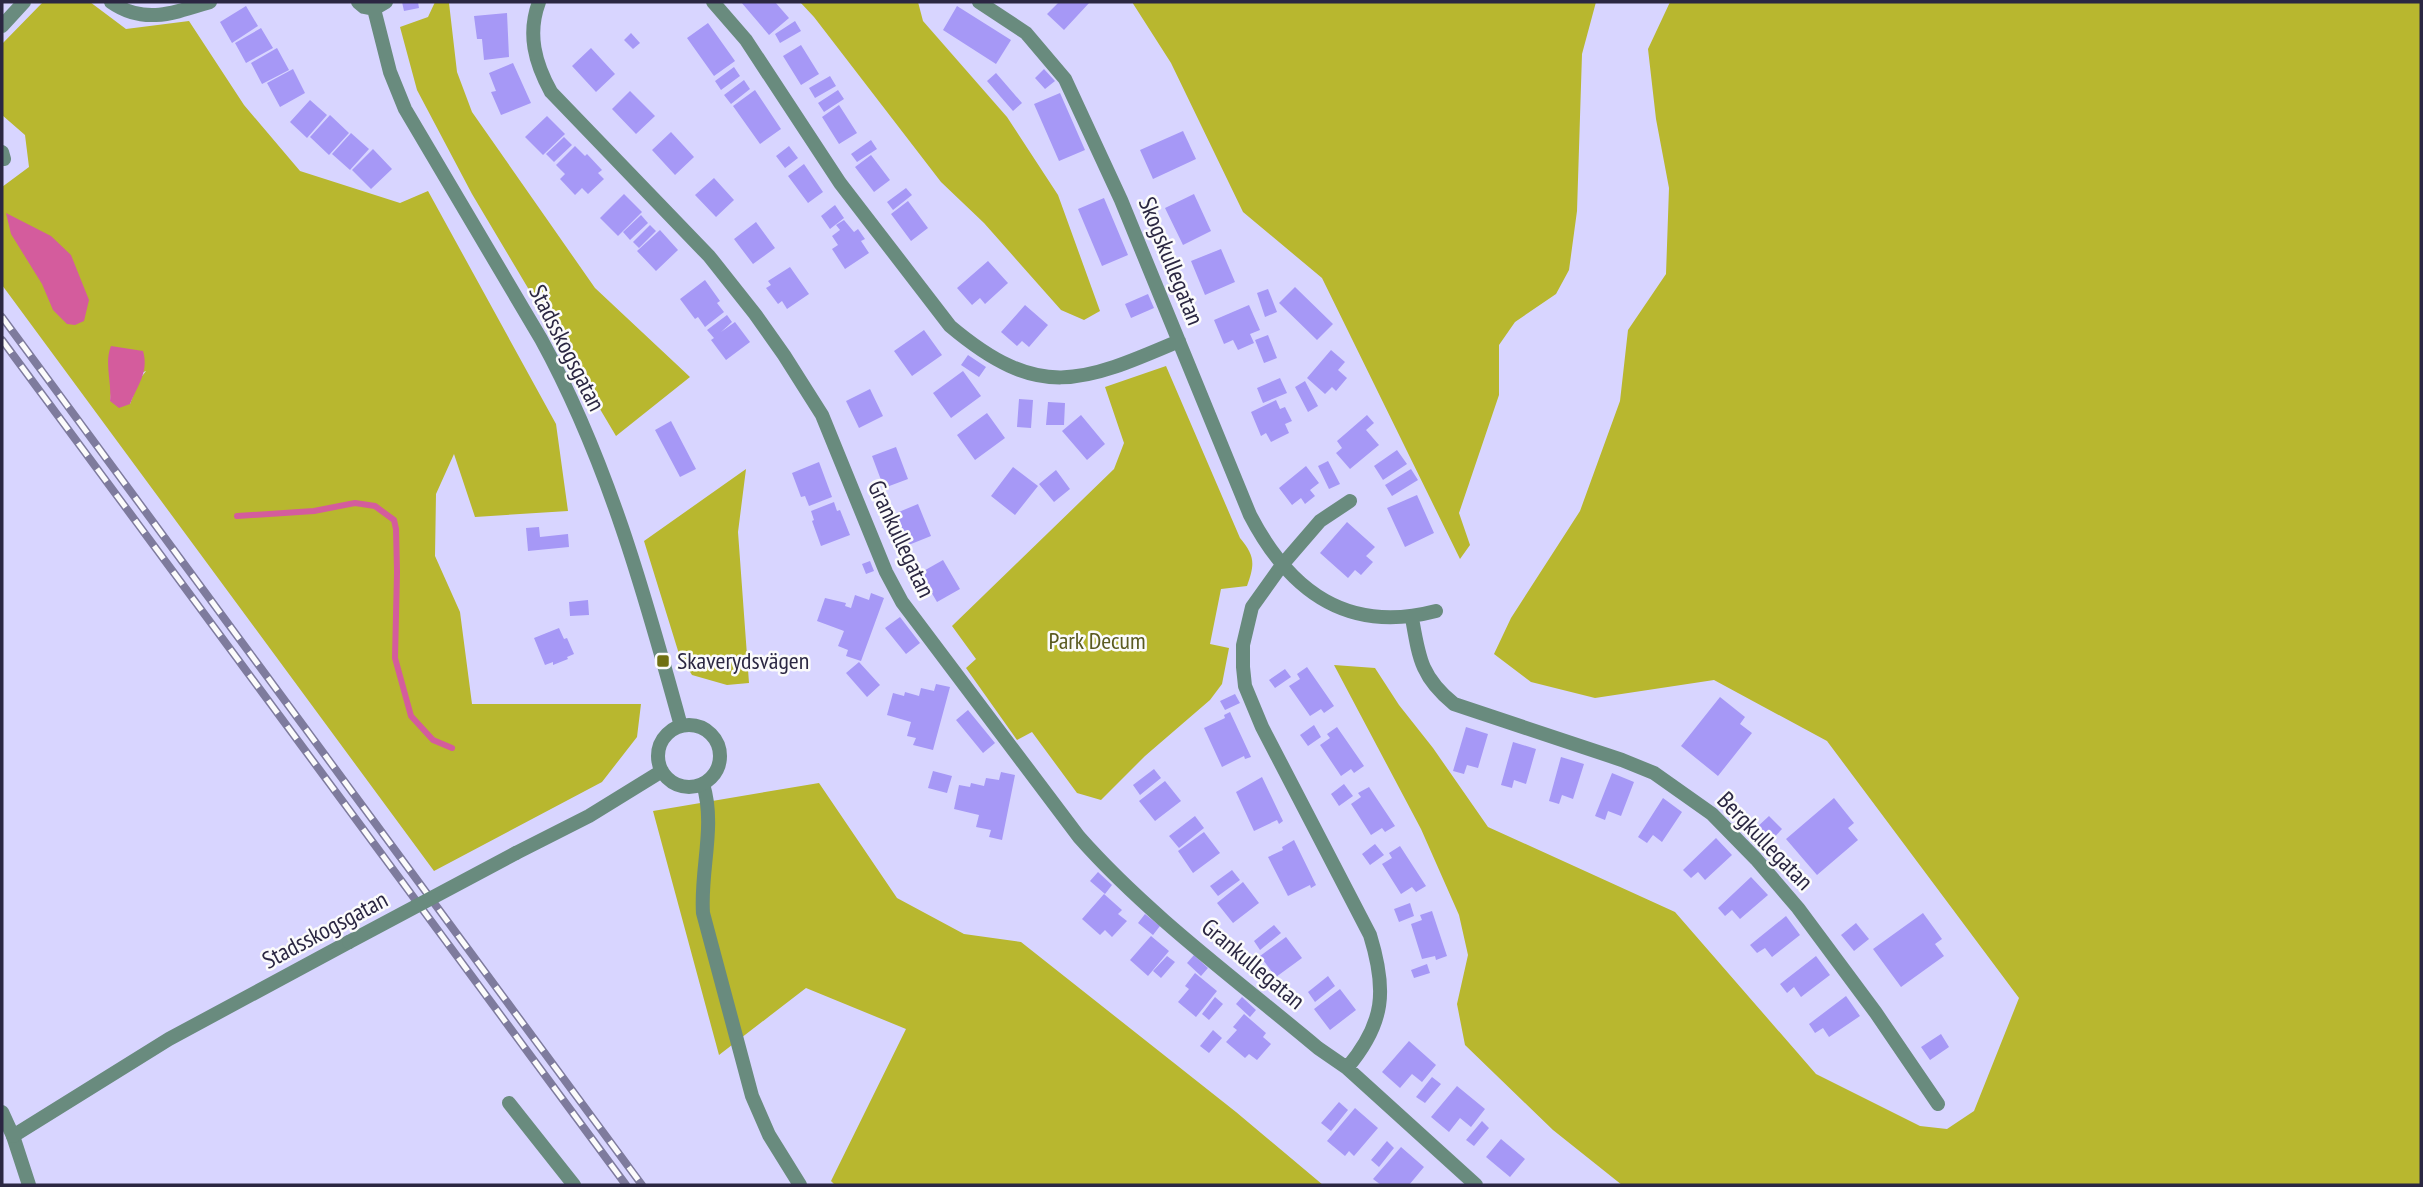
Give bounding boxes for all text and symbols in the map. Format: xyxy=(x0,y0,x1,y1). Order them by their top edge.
street label: Skogskullegatan xyxy=(1132,192,1211,329)
street label: Stadsskogsgatan xyxy=(522,279,613,416)
street label: Grankullegatan xyxy=(861,475,942,602)
park label: Park Decum xyxy=(1048,625,1146,656)
place label: Skaverydsvägen xyxy=(677,645,809,676)
marker: Skaverydsvägen xyxy=(655,653,671,669)
street label: Bergkullegatan xyxy=(1711,785,1820,897)
street label: Stadsskogsgatan xyxy=(257,884,393,976)
street label: Grankullegatan xyxy=(1195,911,1311,1016)

